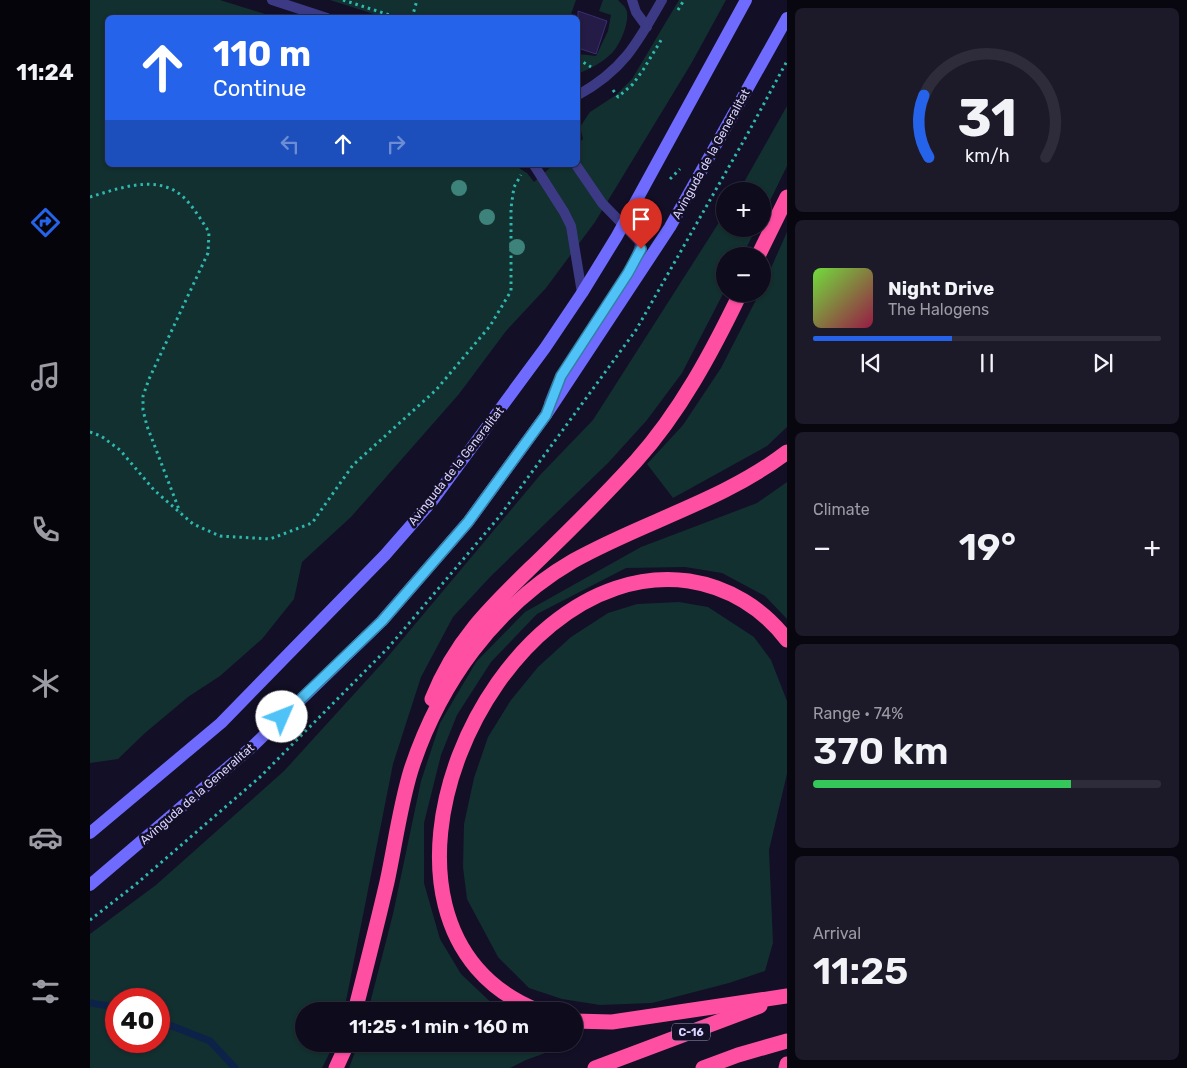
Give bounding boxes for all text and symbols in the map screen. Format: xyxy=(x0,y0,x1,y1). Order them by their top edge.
text: 110 m xyxy=(213,33,311,75)
icon: ahead xyxy=(130,35,195,100)
text: 11:24 xyxy=(16,59,74,86)
text: Continue xyxy=(213,75,306,102)
street label: Avinguda de la Generalitat xyxy=(669,86,753,222)
text: 31 xyxy=(957,87,1017,149)
icon: left xyxy=(276,130,304,158)
icon: ahead xyxy=(329,130,357,158)
icon: right xyxy=(382,130,410,158)
text: km/h xyxy=(965,145,1009,166)
map controls xyxy=(716,182,771,302)
button: + xyxy=(716,182,771,237)
pin xyxy=(620,198,662,249)
icon: directions xyxy=(28,205,63,240)
icon: arrive xyxy=(627,205,655,233)
button: − xyxy=(716,247,771,302)
text: Night Drive xyxy=(888,277,994,300)
text: The Halogens xyxy=(888,300,989,319)
icon: previous xyxy=(857,349,885,377)
icon: pause xyxy=(973,349,1001,377)
icon: next xyxy=(1089,349,1117,377)
icon: music xyxy=(28,359,63,394)
street label: Avinguda de la Generalitat xyxy=(405,404,507,528)
text: Climate xyxy=(813,500,870,519)
icon: phone xyxy=(28,512,63,547)
text: 19° xyxy=(959,524,1016,570)
text: − xyxy=(813,531,831,564)
text: + xyxy=(1144,531,1161,564)
icon: climate xyxy=(28,666,63,701)
position arrow xyxy=(255,690,307,742)
text: Range · 74% xyxy=(813,704,903,723)
text: 370 km xyxy=(813,728,949,774)
street label: Avinguda de la Generalitat xyxy=(137,740,257,847)
icon: car xyxy=(28,820,63,855)
text: Arrival xyxy=(813,924,861,943)
text: 11:25 xyxy=(813,948,908,994)
icon: filters xyxy=(28,974,63,1009)
speed limit sign: 40 xyxy=(105,988,170,1053)
text: 11:25 · 1 min · 160 m xyxy=(349,1015,529,1038)
road number: C-16 xyxy=(672,1024,710,1040)

